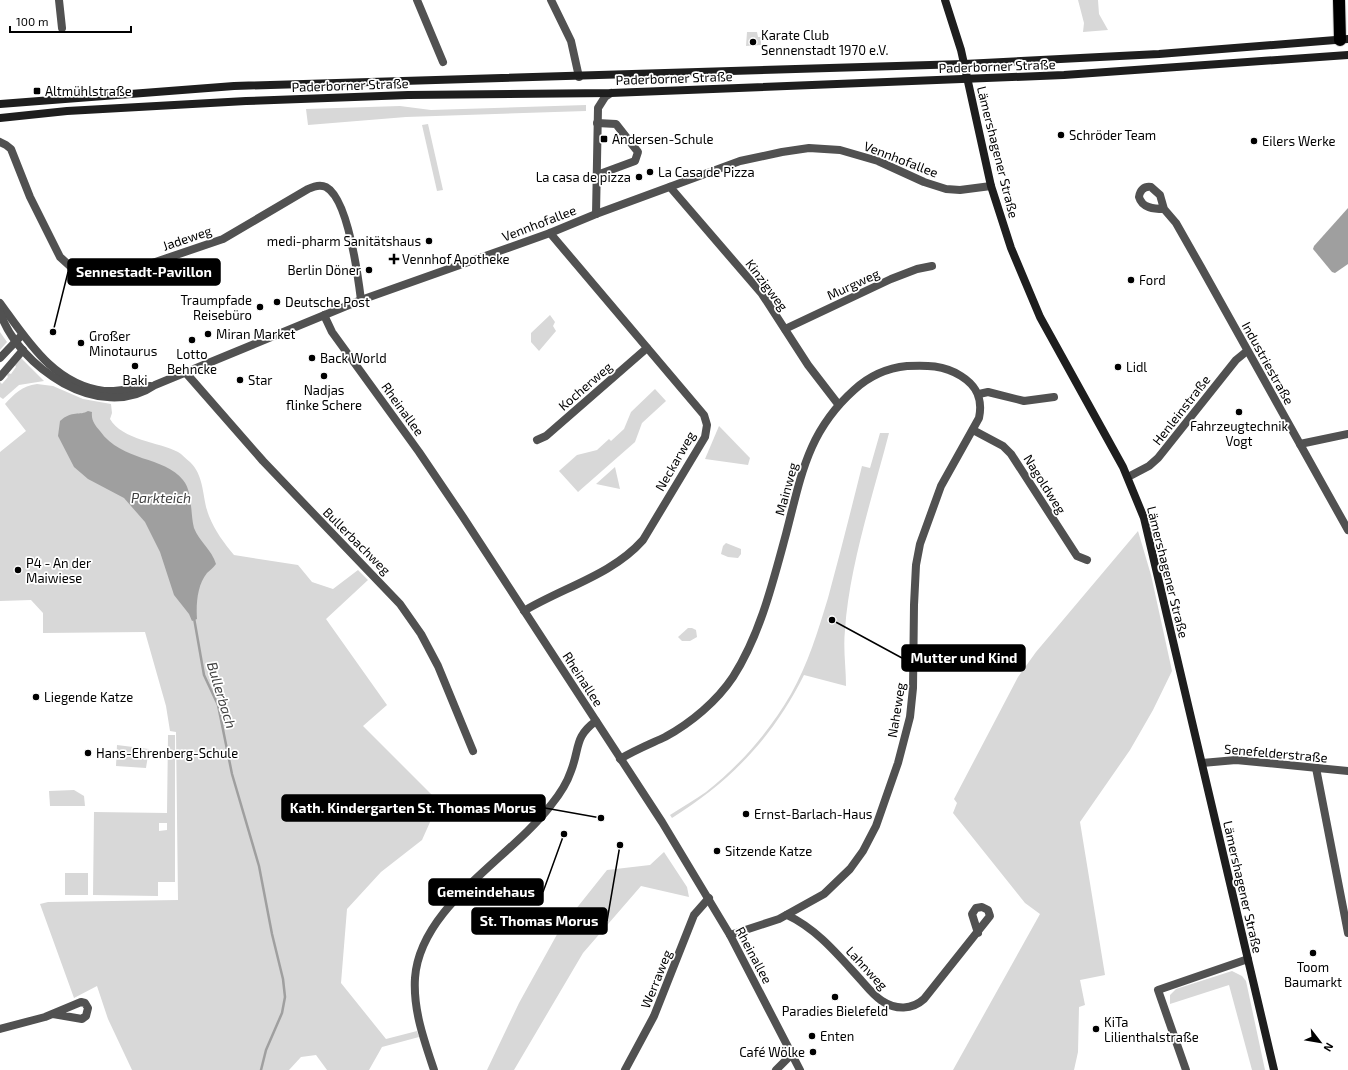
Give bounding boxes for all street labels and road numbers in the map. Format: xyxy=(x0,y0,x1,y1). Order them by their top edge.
street label: Paderborner Straße xyxy=(938,56,1056,76)
street label: Paderborner Straße xyxy=(615,68,733,88)
street label: Paderborner Straße xyxy=(291,75,409,95)
street label: Lämershagener Straße xyxy=(974,84,1022,220)
street label: Vennhofallee xyxy=(862,138,940,180)
street label: Vennhofallee xyxy=(500,202,578,244)
street label: Jadeweg xyxy=(160,222,214,254)
street label: Kinzigweg xyxy=(742,256,792,314)
street label: Murgweg xyxy=(824,265,882,303)
street label: Industriestraße xyxy=(1239,319,1297,407)
street label: Kocherweg xyxy=(555,358,615,414)
street label: Henleinstraße xyxy=(1149,372,1213,448)
street label: Rheinallee xyxy=(378,379,428,439)
street label: Neckarweg xyxy=(651,428,699,494)
street label: Nagoldweg xyxy=(1020,451,1070,517)
street label: Mainweg xyxy=(771,461,801,517)
street label: Bullerbachweg xyxy=(320,504,394,578)
street label: Lämershagener Straße xyxy=(1144,504,1192,640)
street label: Rheinallee xyxy=(559,649,607,709)
street label: Naheweg xyxy=(884,681,908,739)
street label: Senefelderstraße xyxy=(1224,741,1328,765)
street label: Lämershagener Straße xyxy=(1220,819,1266,955)
street label: Rheinallee xyxy=(732,924,776,986)
street label: Lahnweg xyxy=(843,943,891,993)
street label: Werraweg xyxy=(637,947,675,1011)

